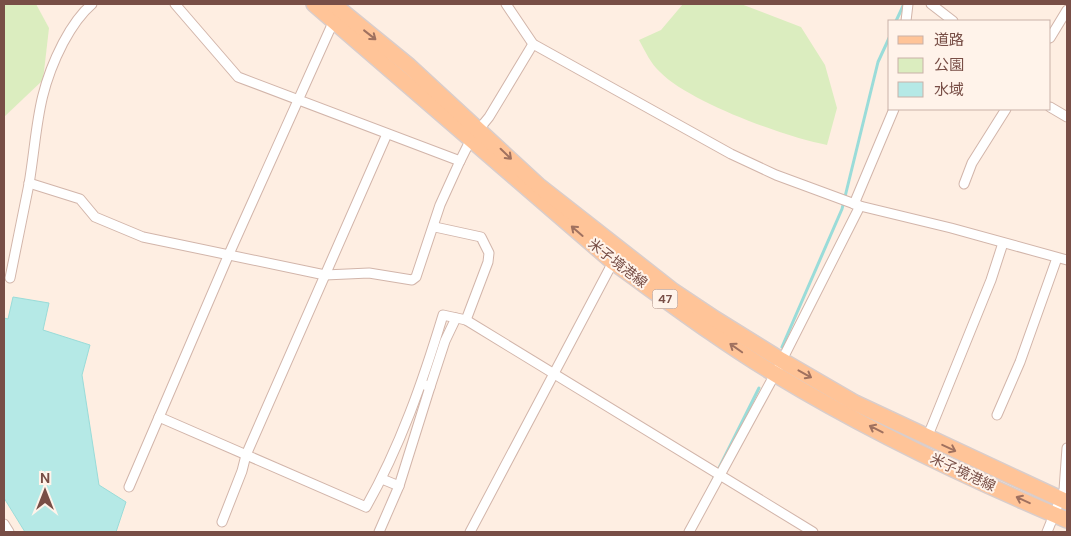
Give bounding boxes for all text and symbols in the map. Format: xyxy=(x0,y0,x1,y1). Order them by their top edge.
legend xyxy=(888,20,1051,110)
one-way arrow xyxy=(363,30,377,40)
text: 道路 xyxy=(934,30,964,50)
text: 公園 xyxy=(934,55,964,75)
text: 水域 xyxy=(934,80,964,100)
one-way arrow xyxy=(499,148,512,160)
one-way arrow xyxy=(571,226,584,237)
street label: 米子境港線 xyxy=(585,234,651,292)
road number: 47 xyxy=(652,290,678,308)
one-way arrow xyxy=(729,343,743,353)
one-way arrow xyxy=(797,369,812,379)
one-way arrow xyxy=(869,424,884,434)
one-way arrow xyxy=(941,444,956,454)
street label: 米子境港線 xyxy=(927,449,999,495)
north arrow xyxy=(20,466,70,516)
text: N xyxy=(40,469,50,487)
one-way arrow xyxy=(1016,495,1031,504)

